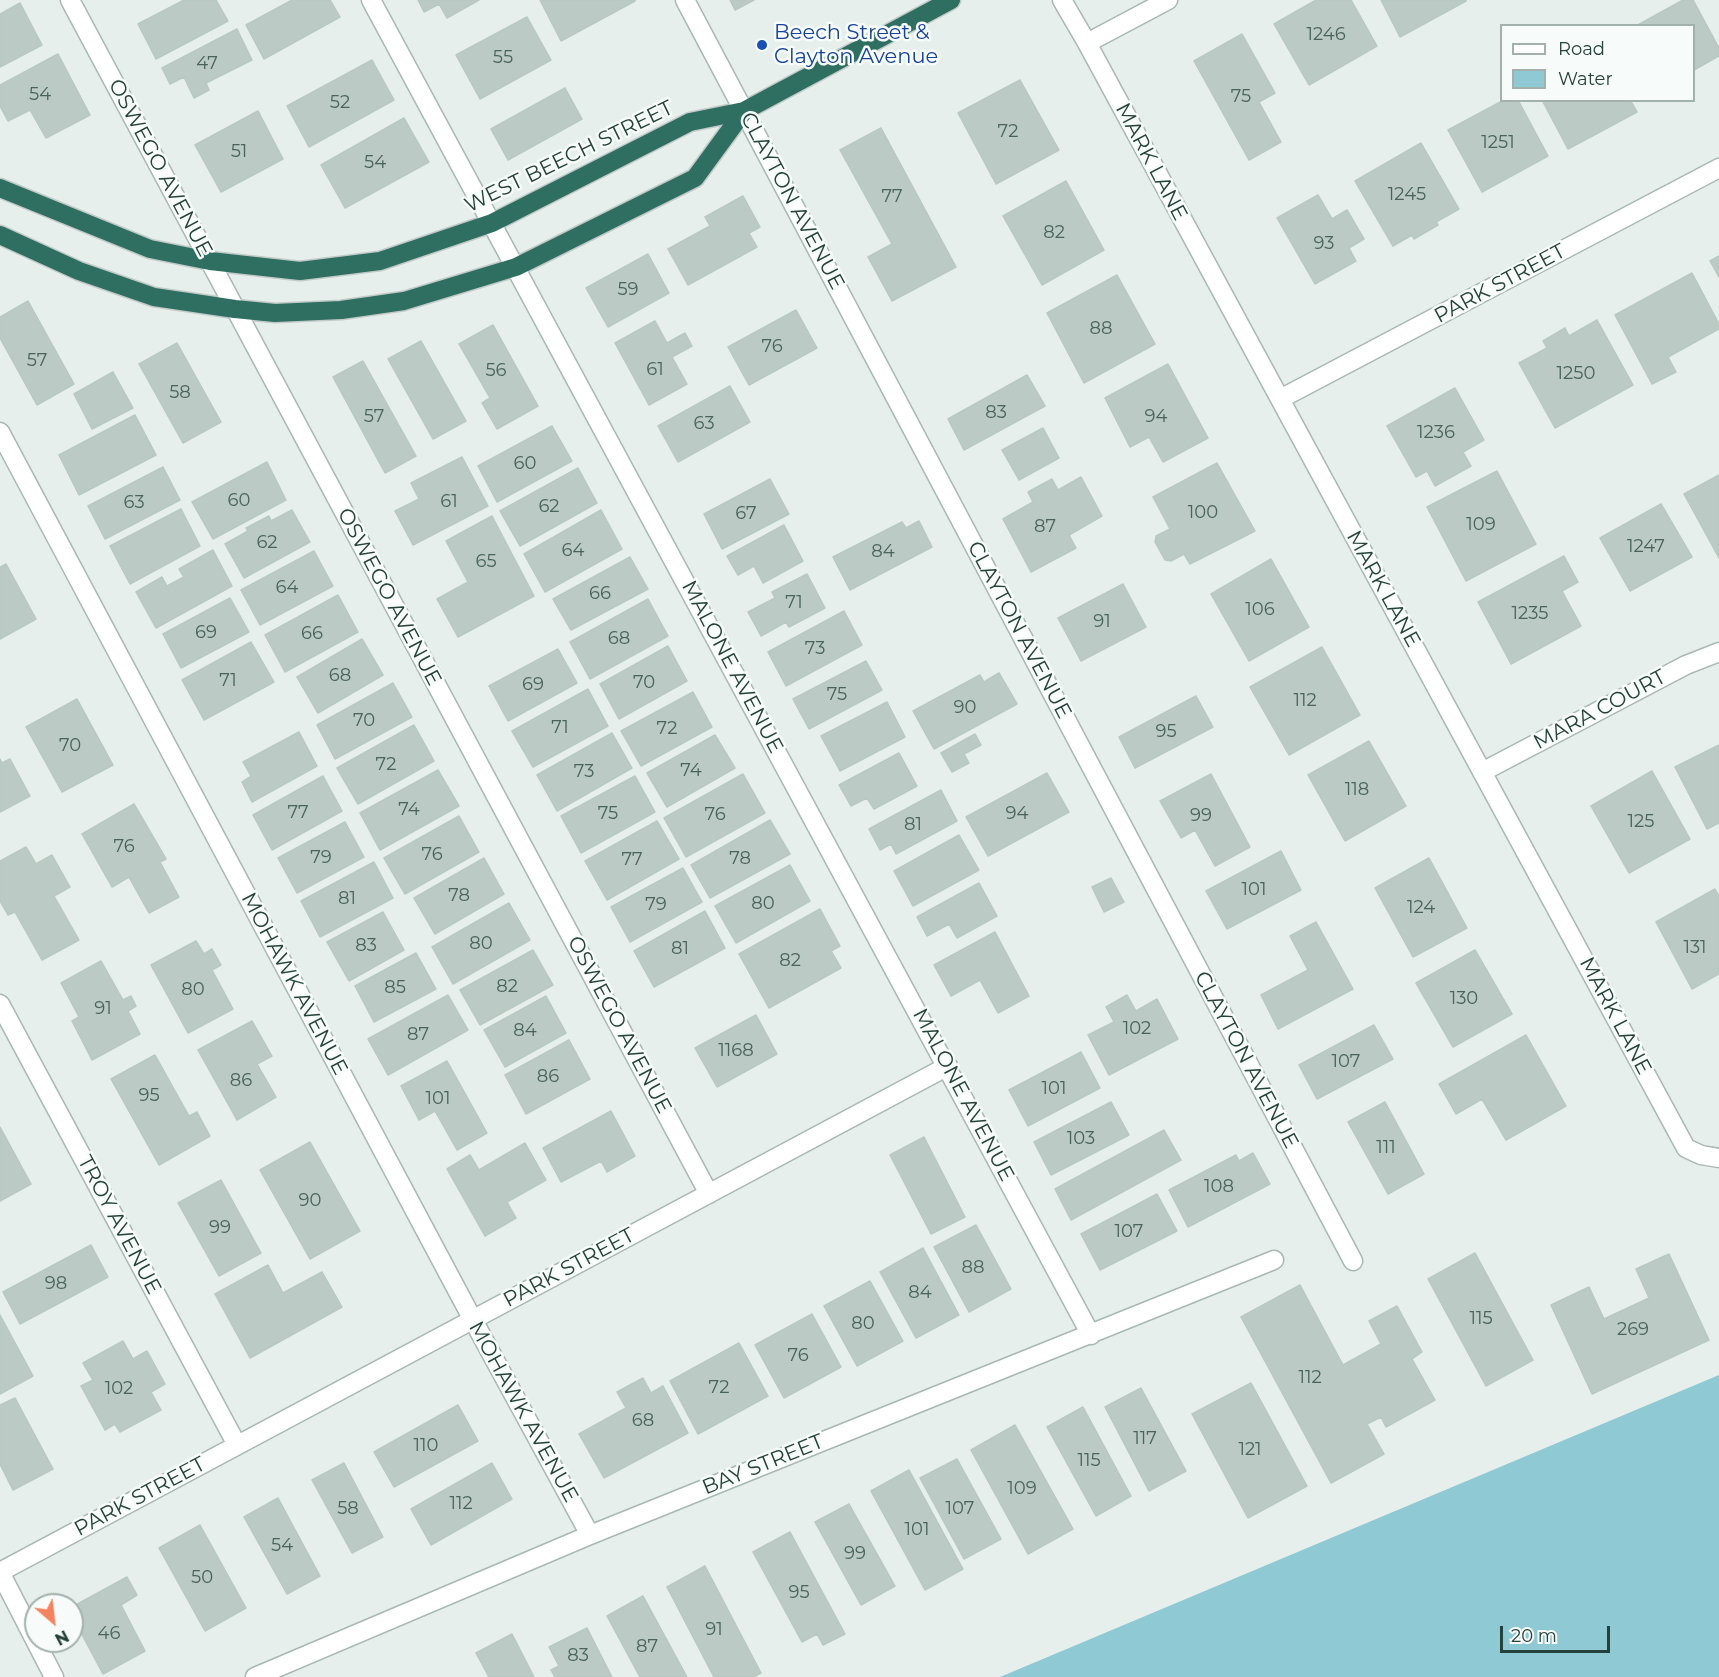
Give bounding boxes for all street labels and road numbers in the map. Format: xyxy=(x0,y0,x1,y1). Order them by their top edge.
street label: OSWEGO AVENUE xyxy=(103,75,217,261)
street label: WEST BEECH STREET xyxy=(461,96,677,218)
street label: MARK LANE xyxy=(1110,99,1192,225)
street label: CLAYTON AVENUE xyxy=(735,108,849,294)
street label: PARK STREET xyxy=(1430,239,1570,329)
street label: OSWEGO AVENUE xyxy=(332,504,446,690)
street label: MARK LANE xyxy=(1341,526,1425,652)
street label: CLAYTON AVENUE xyxy=(962,537,1076,723)
street label: MALONE AVENUE xyxy=(676,576,788,758)
street label: MARA COURT xyxy=(1530,665,1670,755)
street label: MOHAWK AVENUE xyxy=(235,888,353,1080)
street label: OSWEGO AVENUE xyxy=(562,932,676,1118)
street label: MARK LANE xyxy=(1574,953,1656,1079)
street label: CLAYTON AVENUE xyxy=(1189,967,1303,1153)
street label: MALONE AVENUE xyxy=(907,1004,1019,1186)
street label: TROY AVENUE xyxy=(72,1151,166,1299)
street label: PARK STREET xyxy=(499,1223,639,1313)
street label: MOHAWK AVENUE xyxy=(463,1317,583,1507)
street label: BAY STREET xyxy=(699,1429,827,1501)
street label: PARK STREET xyxy=(70,1452,210,1542)

